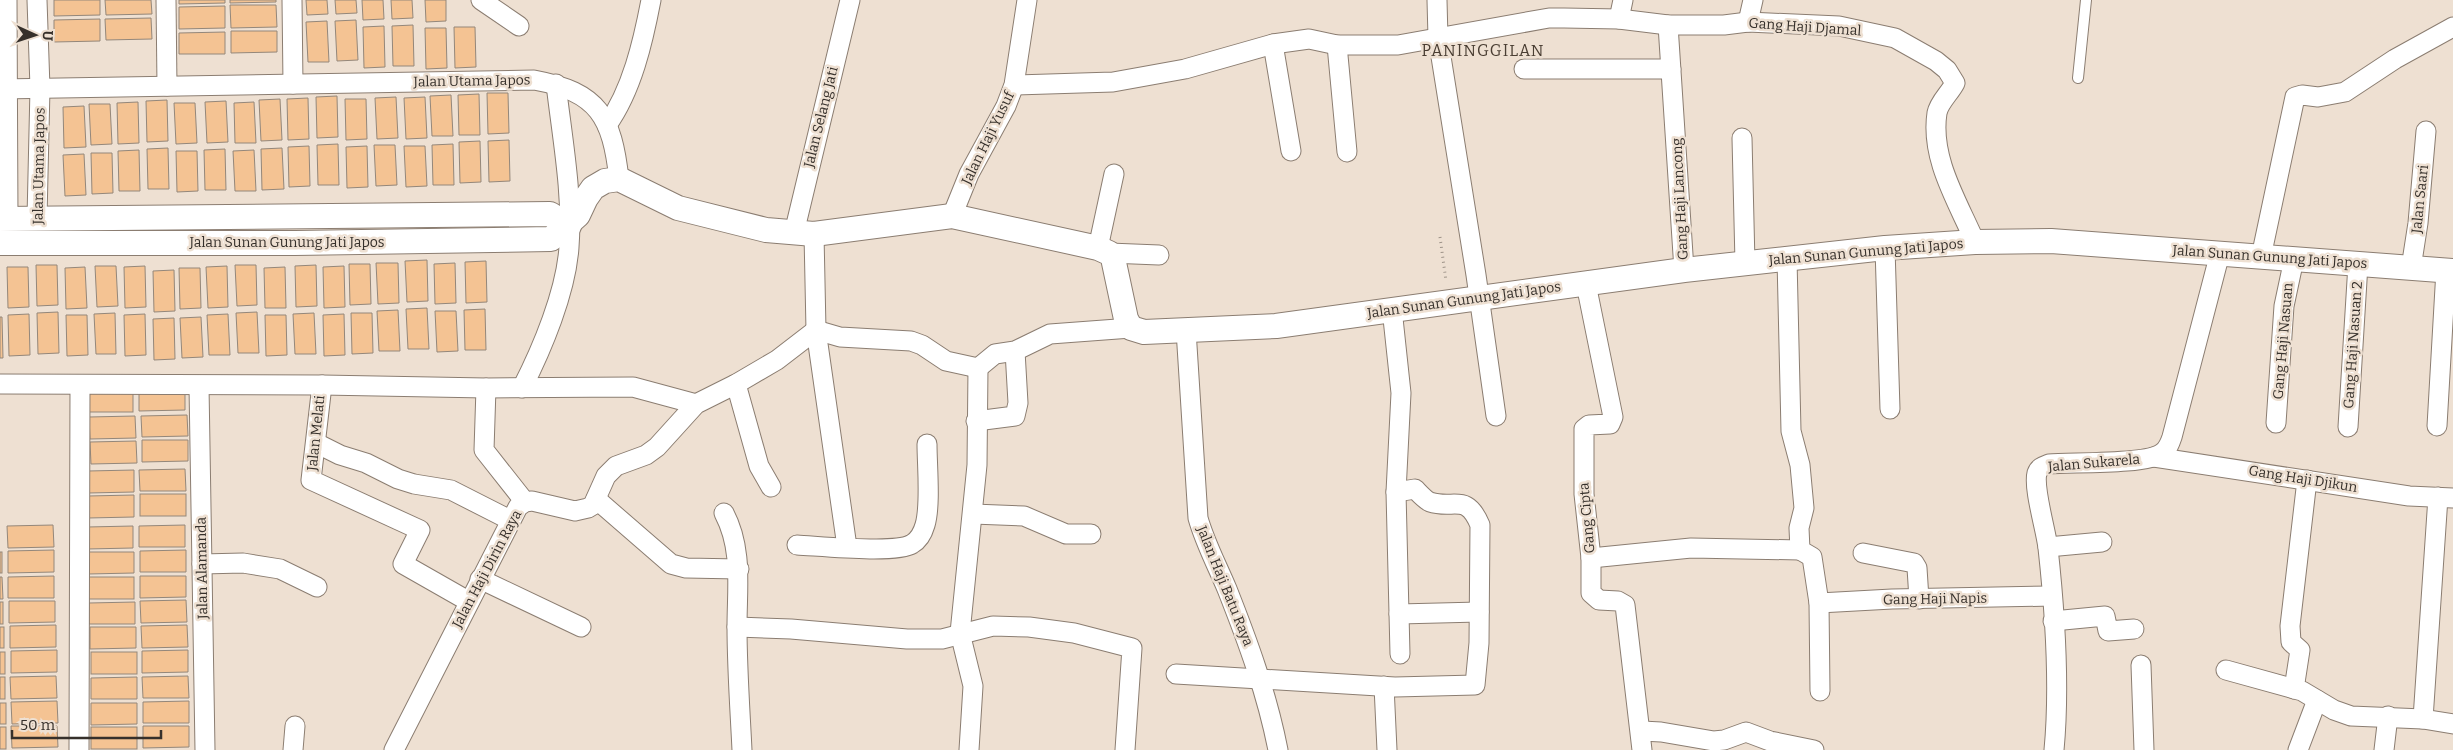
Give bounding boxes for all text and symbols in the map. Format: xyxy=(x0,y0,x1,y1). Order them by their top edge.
north arrow xyxy=(10,10,60,60)
street label: Gang Haji Djamal xyxy=(1748,15,1862,39)
text: U xyxy=(39,30,56,42)
district label: PANINGGILAN xyxy=(1422,41,1544,60)
street label: Jalan Selang Jati xyxy=(800,65,842,170)
street label: Jalan Utama Japos xyxy=(412,71,531,91)
street label: Jalan Haji Yusuf xyxy=(958,88,1018,188)
street label: Jalan Utama Japos xyxy=(29,107,49,226)
street label: Gang Haji Lancong xyxy=(1668,137,1692,261)
street label: Jalan Saari xyxy=(2408,164,2432,235)
street label: Jalan Sunan Gunung Jati Japos xyxy=(188,234,385,251)
street label: Jalan Sunan Gunung Jati Japos xyxy=(1767,235,1964,269)
street label: Jalan Sunan Gunung Jati Japos xyxy=(2171,242,2368,272)
street label: Jalan Sunan Gunung Jati Japos xyxy=(1365,278,1562,322)
street label: Gang Haji Nasuan 2 xyxy=(2340,281,2366,409)
street label: Gang Haji Nasuan xyxy=(2269,282,2297,400)
street label: Jalan Melati xyxy=(303,394,328,473)
street label: Jalan Sukarela xyxy=(2046,450,2141,476)
street label: Gang Haji Djikun xyxy=(2247,462,2359,496)
street label: Gang Cipta xyxy=(1575,482,1599,554)
street label: Jalan Haji Dirin Raya xyxy=(448,507,525,632)
street label: Jalan Alamanda xyxy=(193,516,211,620)
street label: Jalan Haji Batu Raya xyxy=(1193,522,1257,649)
street label: Gang Haji Napis xyxy=(1883,590,1987,608)
scale bar xyxy=(12,708,161,740)
text: 50 m xyxy=(20,716,56,734)

